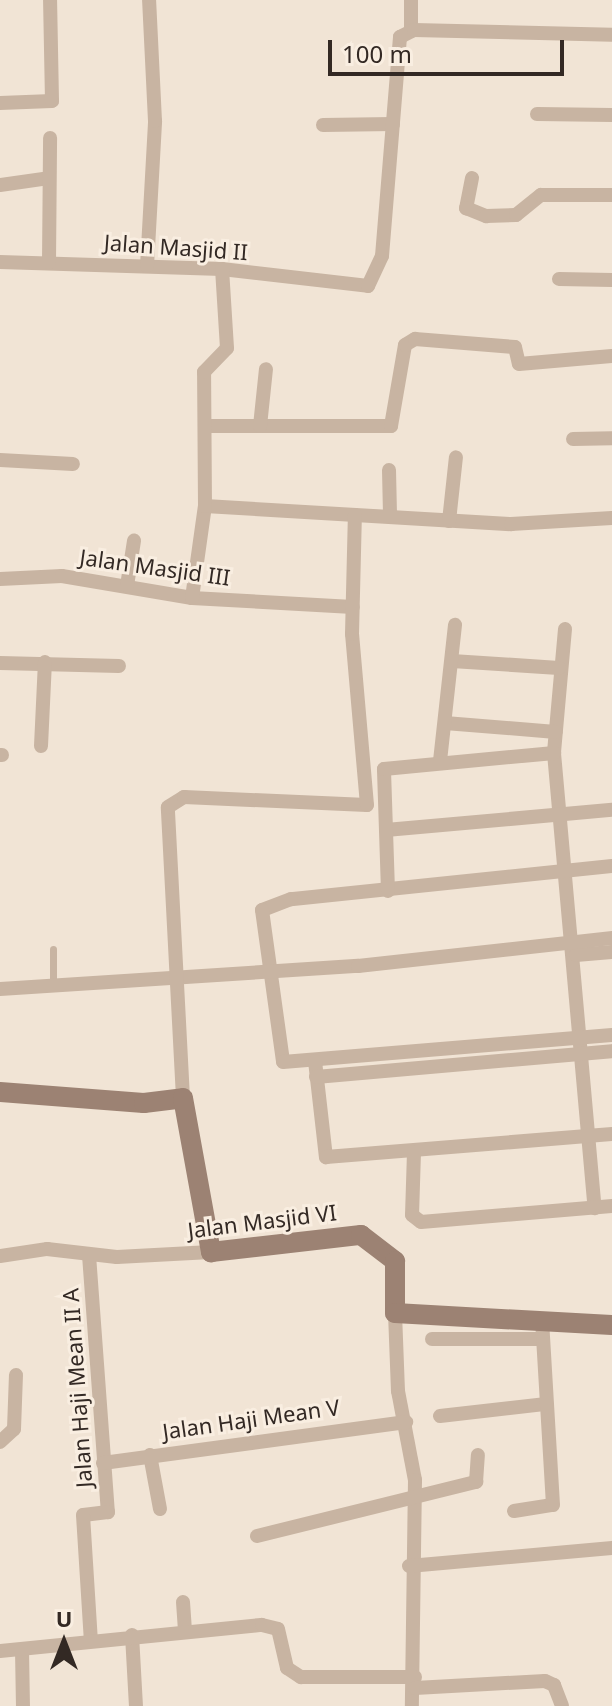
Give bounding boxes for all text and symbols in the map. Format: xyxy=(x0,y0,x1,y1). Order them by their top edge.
scale bar xyxy=(332,24,568,74)
text: 100 m xyxy=(342,37,412,70)
street label: Jalan Masjid II xyxy=(103,229,249,265)
street label: Jalan Masjid III xyxy=(78,543,232,591)
street label: Jalan Masjid VI xyxy=(186,1199,338,1243)
street label: Jalan Haji Mean II A xyxy=(57,1287,97,1489)
street label: Jalan Haji Mean V xyxy=(161,1393,341,1445)
north arrow xyxy=(24,1602,104,1682)
text: U xyxy=(56,1603,72,1633)

